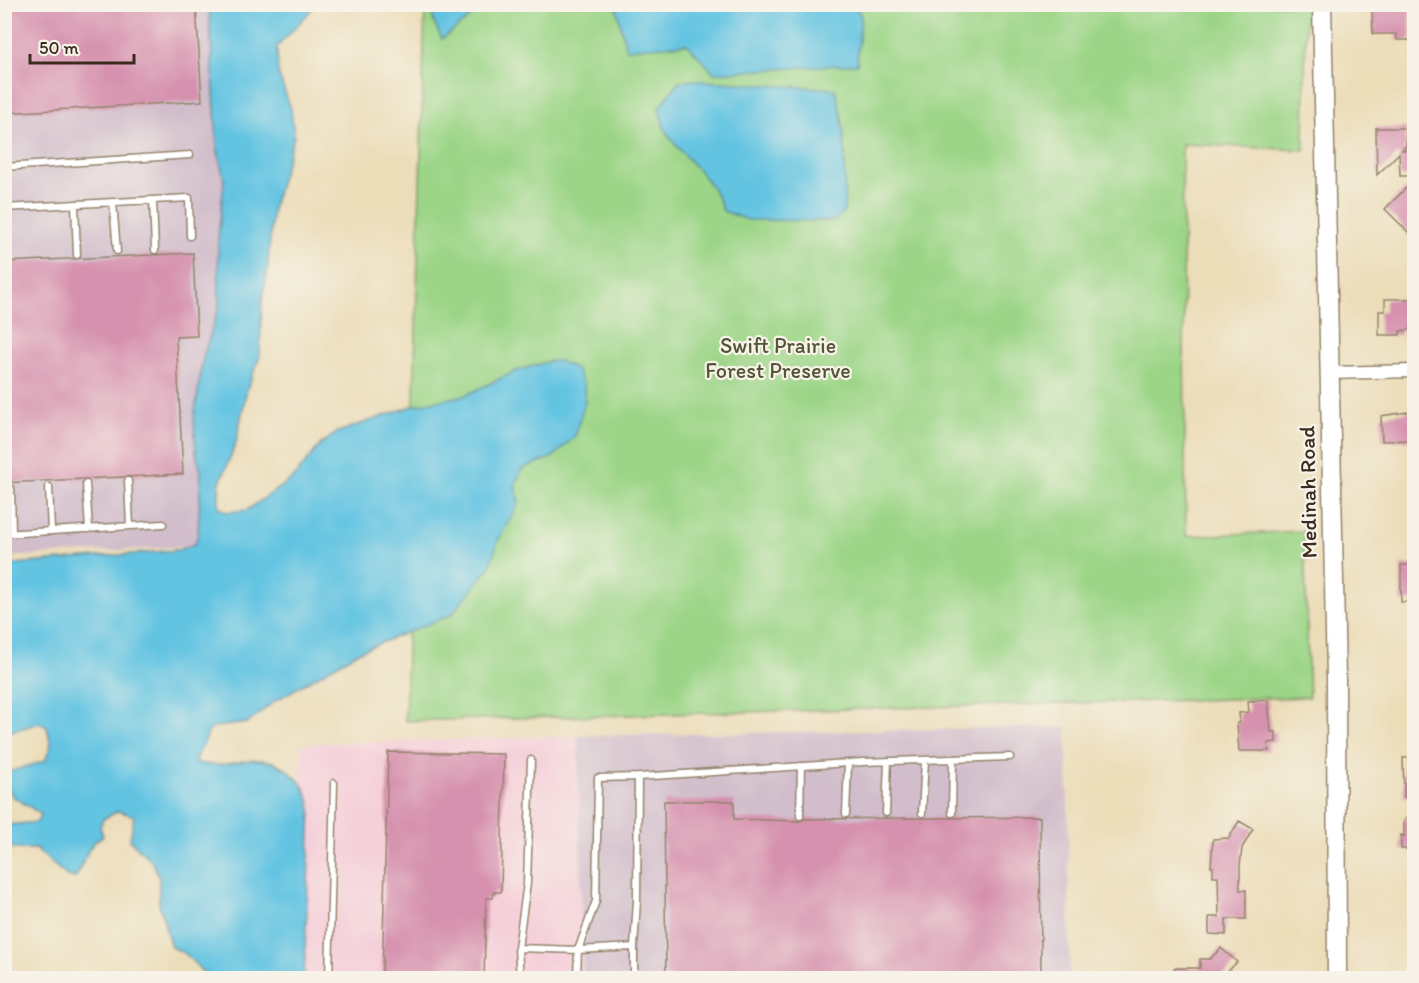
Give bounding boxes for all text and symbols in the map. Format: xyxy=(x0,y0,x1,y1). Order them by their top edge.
scale bar xyxy=(30,27,134,65)
text: 50 m xyxy=(39,37,79,59)
park label: Swift Prairie Forest Preserve xyxy=(705,332,851,384)
street label: Medinah Road xyxy=(1293,425,1323,559)

